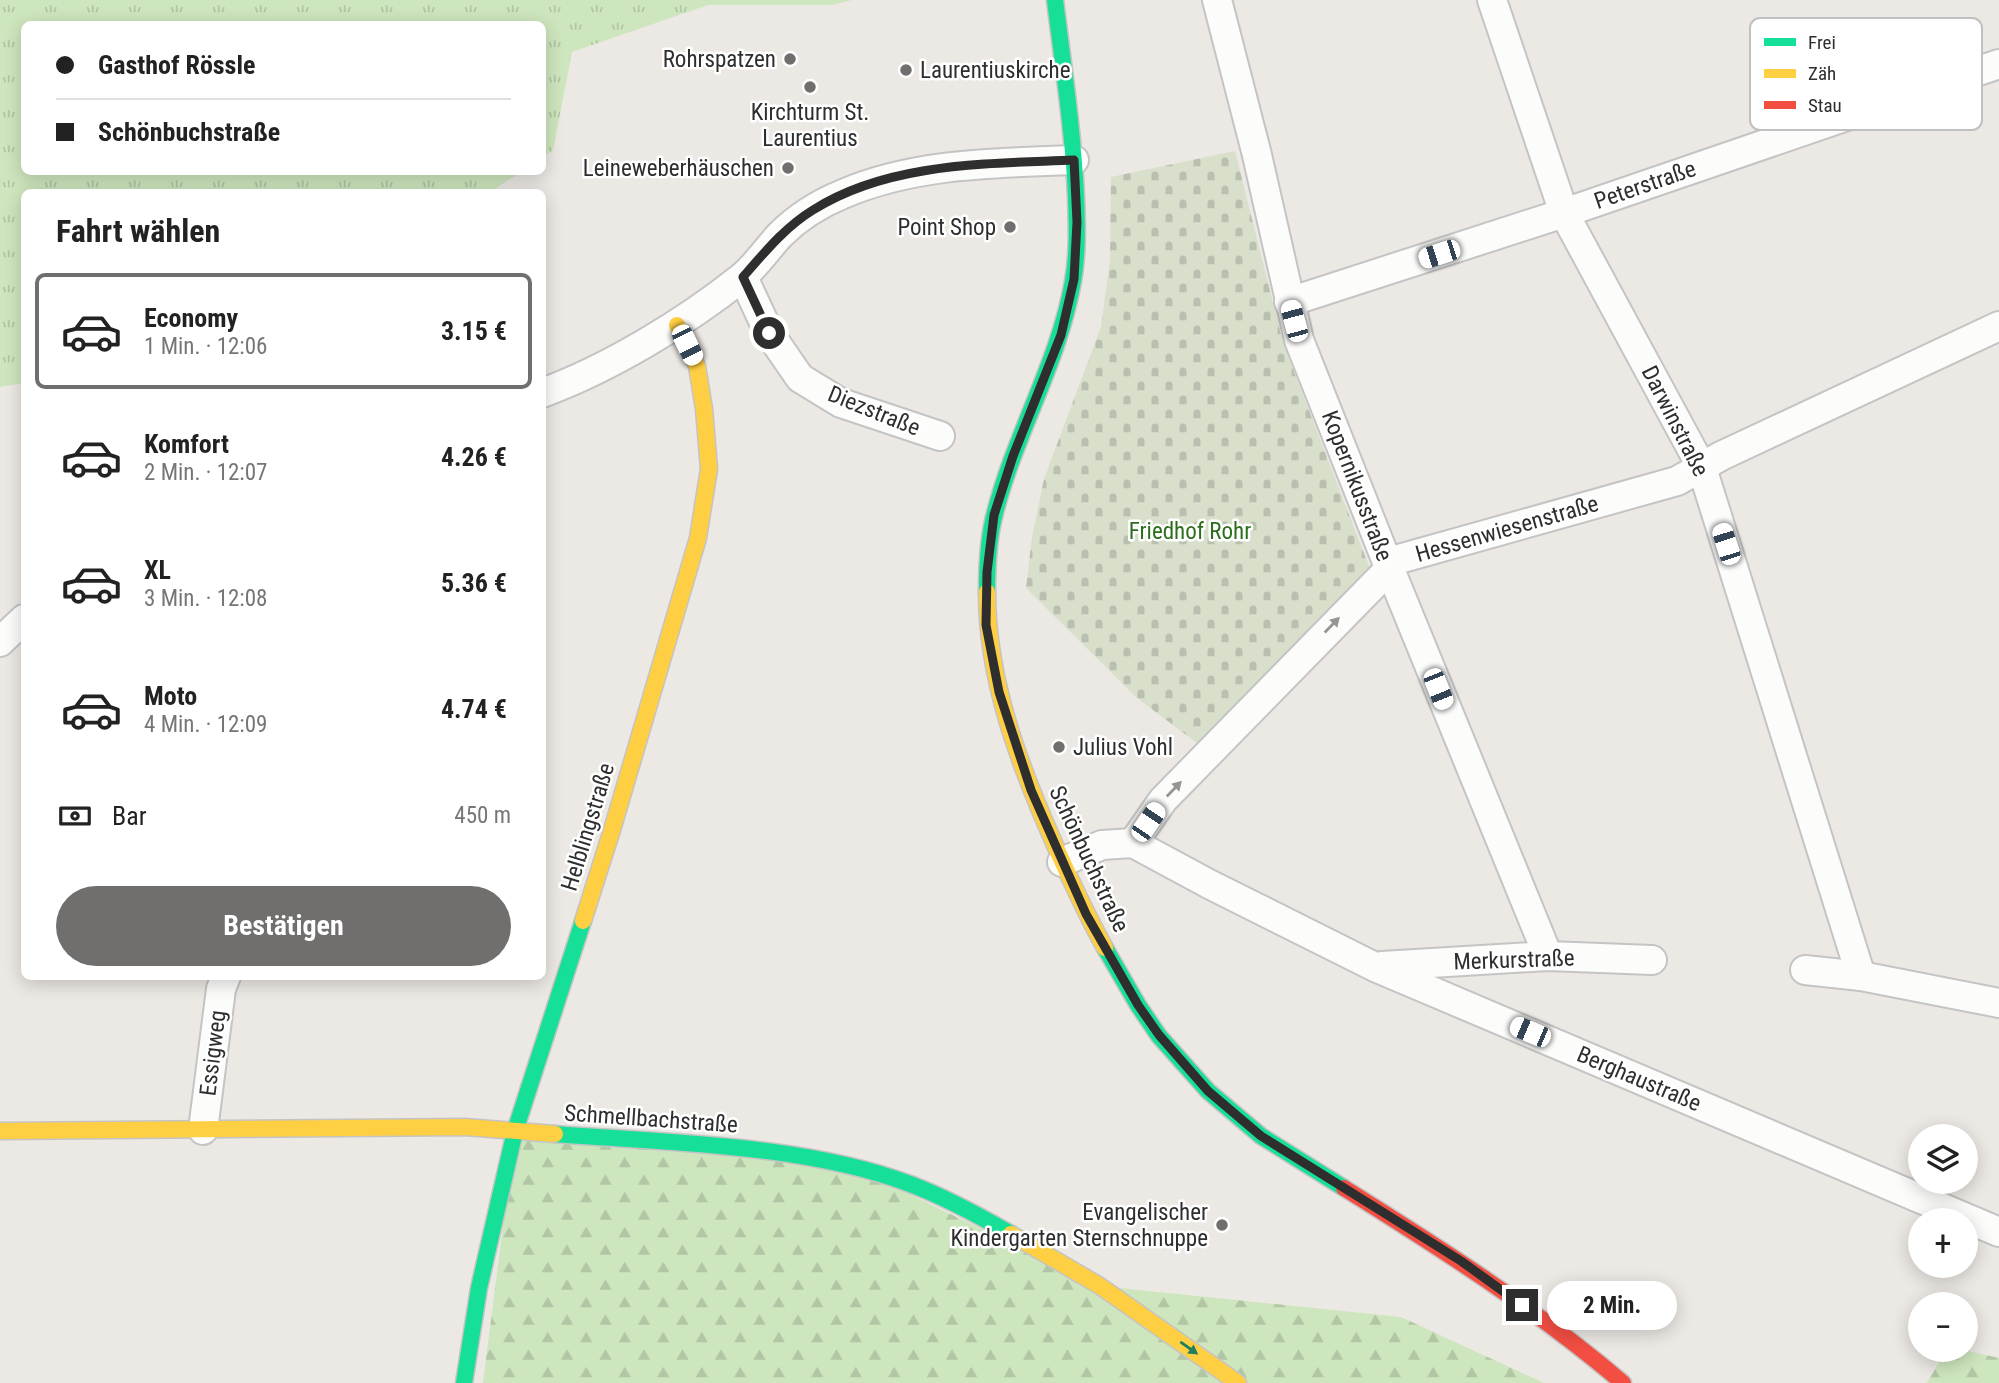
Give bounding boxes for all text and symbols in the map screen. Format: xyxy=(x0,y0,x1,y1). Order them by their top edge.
legend xyxy=(1750,18,1982,130)
text: Frei xyxy=(1808,31,1836,54)
place label: Rohrspatzen xyxy=(663,46,776,73)
text: Gasthof Rössle xyxy=(98,50,255,80)
marker: Rohrspatzen xyxy=(782,51,798,67)
place label: Laurentiuskirche xyxy=(920,57,1070,84)
marker: Laurentiuskirche xyxy=(898,62,914,78)
text: Zäh xyxy=(1808,62,1836,85)
marker: Kirchturm St. Laurentius xyxy=(802,79,818,95)
text: Stau xyxy=(1808,94,1842,117)
place label: Kirchturm St. Laurentius xyxy=(751,99,869,152)
text: Schönbuchstraße xyxy=(98,117,280,147)
place label: Leineweberhäuschen xyxy=(583,155,774,182)
street label: Peterstraße xyxy=(1591,155,1699,215)
marker: Leineweberhäuschen xyxy=(780,160,796,176)
text: Fahrt wählen xyxy=(56,212,220,250)
place label: Point Shop xyxy=(897,214,996,241)
marker: Point Shop xyxy=(1002,219,1018,235)
car xyxy=(1416,238,1463,270)
car xyxy=(1279,298,1310,344)
icon: car xyxy=(60,300,123,363)
text: Economy xyxy=(144,303,238,333)
text: 3.15 € xyxy=(441,316,507,346)
route start xyxy=(753,317,785,349)
car xyxy=(669,322,706,368)
text: 1 Min. · 12:06 xyxy=(144,333,267,360)
street label: Darwinstraße xyxy=(1636,361,1714,481)
street label: Diezstraße xyxy=(824,380,924,442)
street label: Kopernikusstraße xyxy=(1316,407,1398,565)
icon: car xyxy=(60,426,123,489)
text: Komfort xyxy=(144,429,229,459)
text: 4.26 € xyxy=(441,442,507,472)
text: 2 Min. · 12:07 xyxy=(144,459,267,486)
street label: Hessenwiesenstraße xyxy=(1412,490,1602,568)
park label: Friedhof Rohr xyxy=(1129,518,1251,545)
car xyxy=(1710,521,1743,567)
icon: car xyxy=(60,552,123,615)
text: XL xyxy=(144,555,171,585)
text: 5.36 € xyxy=(441,568,507,598)
text: 3 Min. · 12:08 xyxy=(144,585,267,612)
one-way arrow xyxy=(1324,617,1341,634)
car xyxy=(1421,666,1456,712)
icon: car xyxy=(60,678,123,741)
text: Moto xyxy=(144,681,197,711)
text: 4.74 € xyxy=(441,694,507,724)
text: 4 Min. · 12:09 xyxy=(144,711,267,738)
place label: Julius Vohl xyxy=(1073,734,1173,761)
marker: Julius Vohl xyxy=(1051,739,1067,755)
street label: Helblingstraße xyxy=(556,760,620,894)
one-way arrow xyxy=(1166,781,1182,797)
street label: Schönbuchstraße xyxy=(1043,782,1135,936)
icon: cash xyxy=(56,797,94,835)
car xyxy=(1128,799,1169,845)
text: Bar xyxy=(112,801,147,831)
text: 450 m xyxy=(454,802,511,829)
button: Bestätigen xyxy=(56,886,511,966)
street label: Merkurstraße xyxy=(1453,944,1575,976)
street label: Essigweg xyxy=(194,1009,232,1097)
car xyxy=(1507,1014,1554,1050)
street label: Berghaustraße xyxy=(1573,1041,1705,1117)
street label: Schmellbachstraße xyxy=(563,1099,739,1139)
map controls xyxy=(1908,1124,1978,1362)
button: layers xyxy=(1908,1124,1978,1194)
place label: Evangelischer Kindergarten Sternschnuppe xyxy=(951,1199,1208,1252)
button: + xyxy=(1908,1208,1978,1278)
marker: Evangelischer Kindergarten Sternschnuppe xyxy=(1214,1217,1230,1233)
callout: 2 Min. xyxy=(1546,1280,1676,1330)
route end xyxy=(1506,1289,1538,1321)
text: 2 Min. xyxy=(1583,1292,1641,1319)
button: − xyxy=(1908,1292,1978,1362)
one-way arrow xyxy=(1180,1341,1198,1355)

